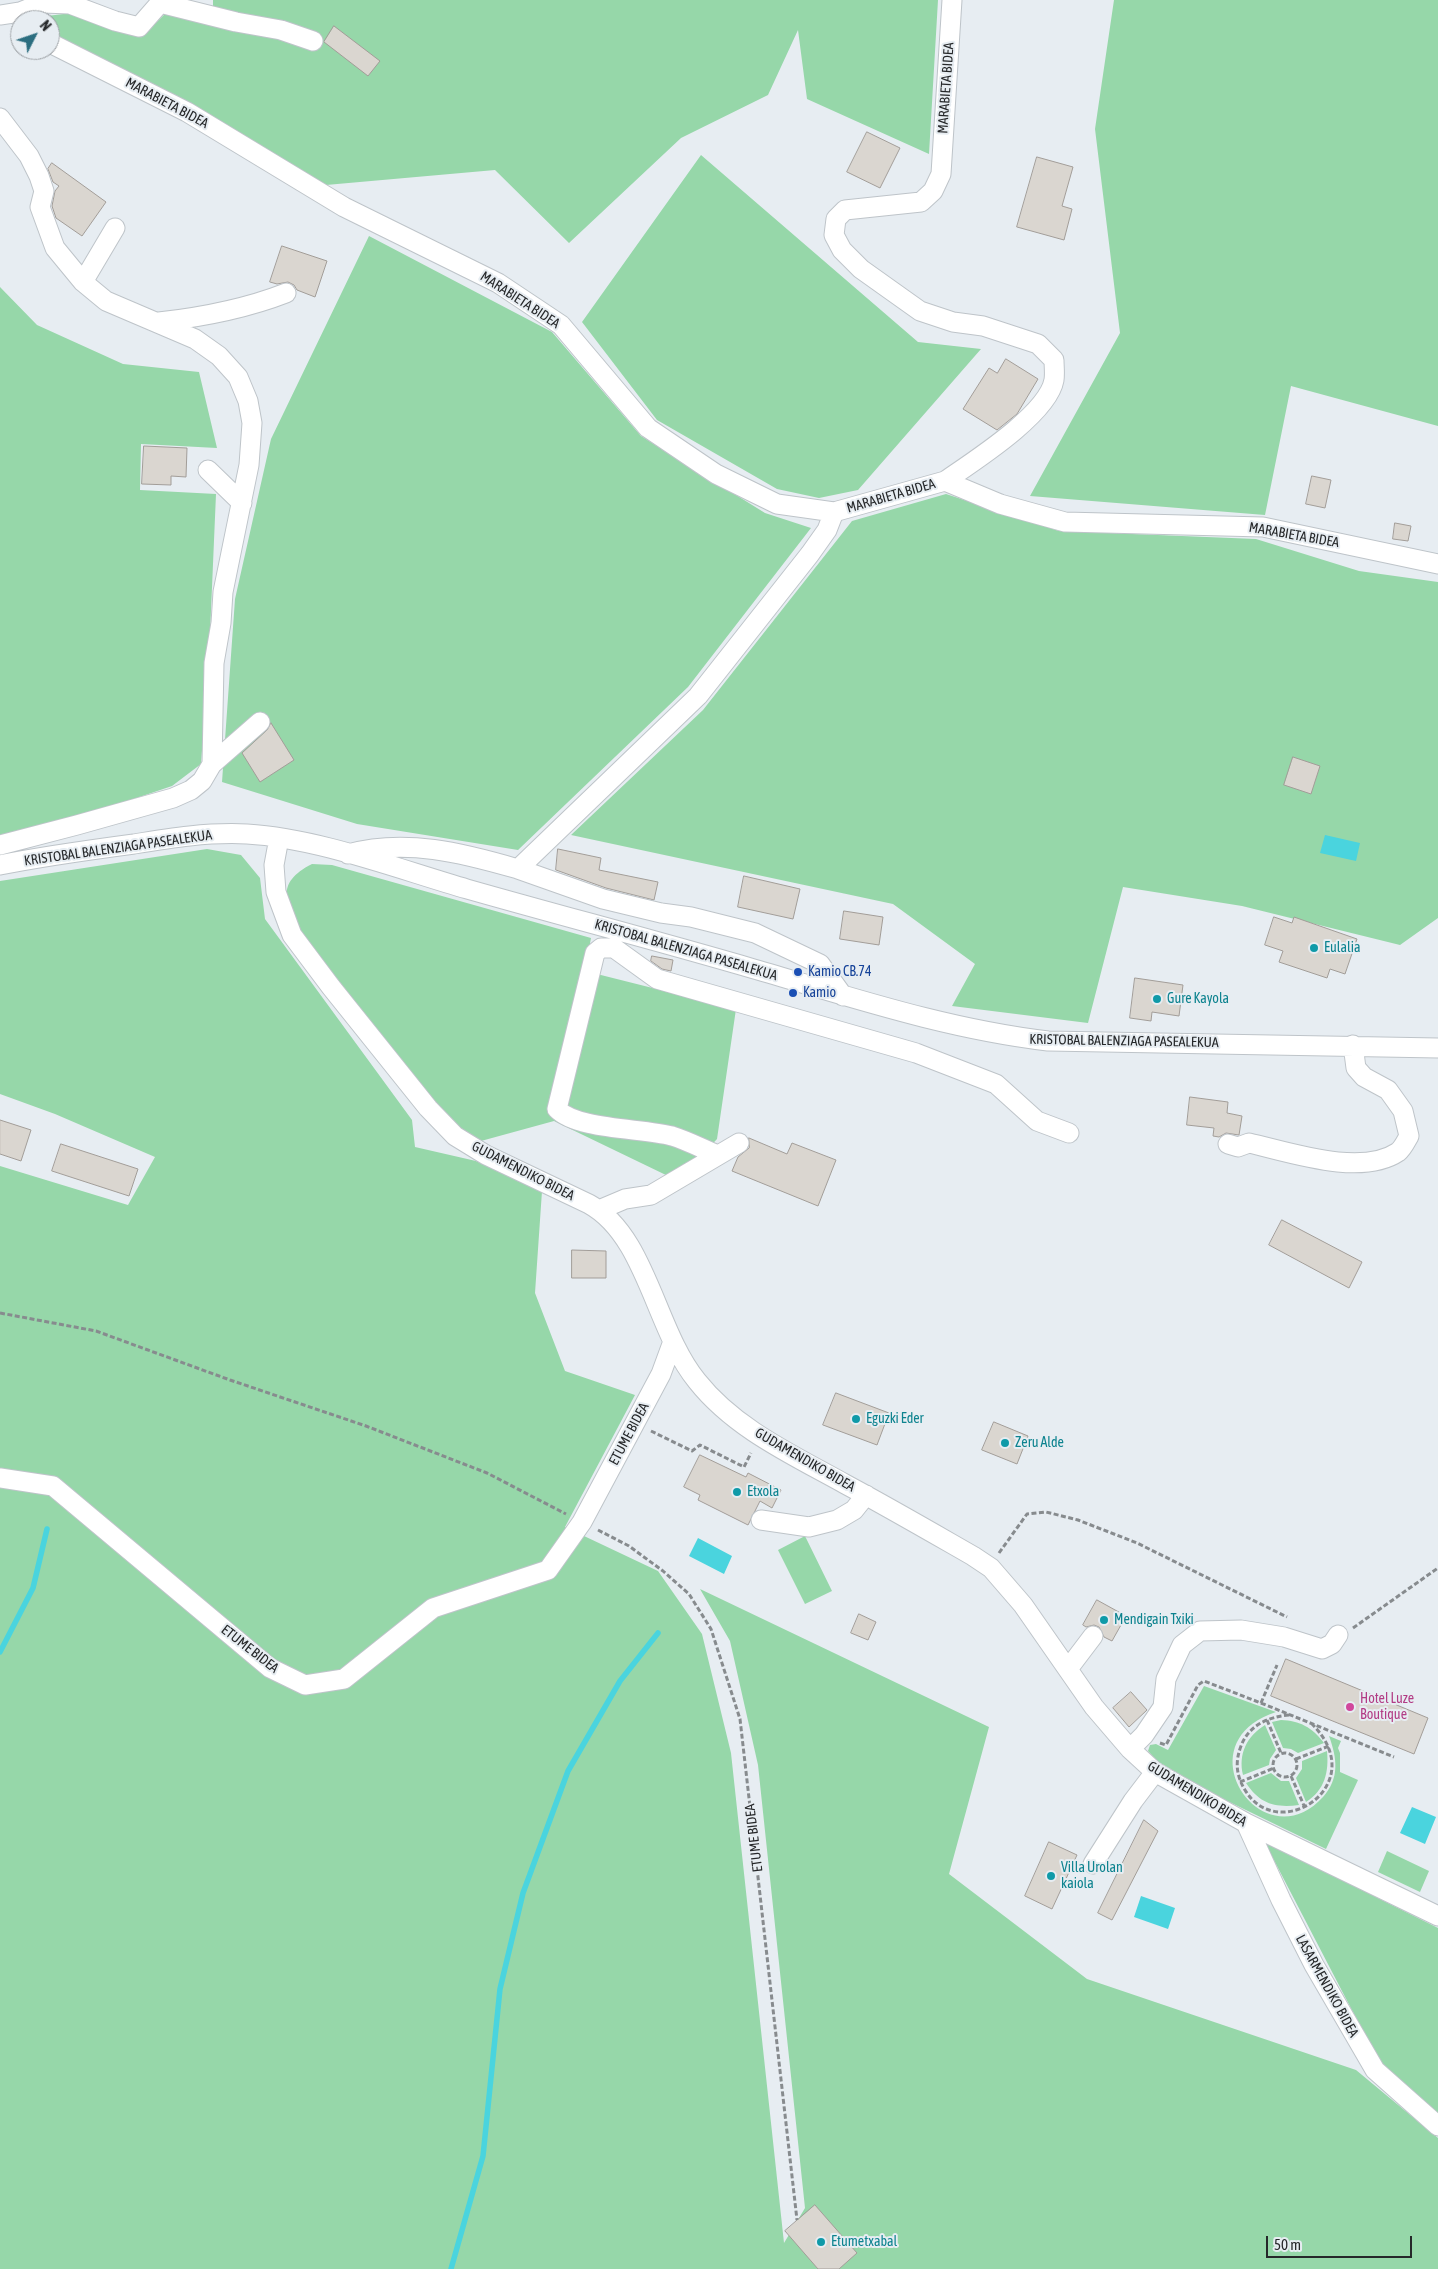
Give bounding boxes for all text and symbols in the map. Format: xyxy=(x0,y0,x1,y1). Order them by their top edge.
north arrow xyxy=(10,10,60,60)
text: N xyxy=(37,17,54,34)
street label: MARABIETA BIDEA xyxy=(934,42,958,134)
street label: MARABIETA BIDEA xyxy=(123,74,211,132)
street label: MARABIETA BIDEA xyxy=(477,268,563,332)
street label: MARABIETA BIDEA xyxy=(845,475,937,517)
street label: MARABIETA BIDEA xyxy=(1247,519,1341,551)
street label: KRISTOBAL BALENZIAGA PASEALEKUA xyxy=(23,826,213,870)
street label: KRISTOBAL BALENZIAGA PASEALEKUA xyxy=(593,916,779,984)
place label: Eulalia xyxy=(1324,940,1360,956)
marker: Eulalia xyxy=(1308,942,1320,954)
place label: Kamio CB.74 xyxy=(808,964,871,980)
marker: Kamio CB.74 xyxy=(792,966,804,978)
place label: Kamio xyxy=(803,985,836,1001)
marker: Kamio xyxy=(787,987,799,999)
place label: Gure Kayola xyxy=(1167,991,1229,1007)
marker: Gure Kayola xyxy=(1151,993,1163,1005)
street label: KRISTOBAL BALENZIAGA PASEALEKUA xyxy=(1029,1031,1219,1051)
street label: GUDAMENDIKO BIDEA xyxy=(469,1138,577,1204)
street label: ETUME BIDEA xyxy=(606,1400,652,1468)
place label: Eguzki Eder xyxy=(866,1411,924,1427)
marker: Eguzki Eder xyxy=(850,1413,862,1425)
street label: GUDAMENDIKO BIDEA xyxy=(752,1425,858,1495)
place label: Zeru Alde xyxy=(1015,1435,1064,1451)
marker: Zeru Alde xyxy=(999,1437,1011,1449)
place label: Etxola xyxy=(747,1484,779,1500)
marker: Etxola xyxy=(731,1486,743,1498)
place label: Mendigain Txiki xyxy=(1114,1612,1194,1628)
marker: Mendigain Txiki xyxy=(1098,1614,1110,1626)
street label: ETUME BIDEA xyxy=(218,1621,282,1677)
place label: Hotel Luze Boutique xyxy=(1360,1691,1414,1724)
marker: Hotel Luze Boutique xyxy=(1344,1701,1356,1713)
street label: GUDAMENDIKO BIDEA xyxy=(1144,1758,1250,1830)
street label: ETUME BIDEA xyxy=(741,1803,767,1873)
place label: Villa Urolan kaiola xyxy=(1061,1860,1123,1892)
marker: Villa Urolan kaiola xyxy=(1045,1870,1057,1882)
street label: LASARMENDIKO BIDEA xyxy=(1292,1932,1362,2040)
scale bar xyxy=(1268,2226,1414,2258)
place label: Etumetxabal xyxy=(831,2234,897,2250)
marker: Etumetxabal xyxy=(815,2236,827,2248)
text: 50 m xyxy=(1274,2236,1301,2253)

